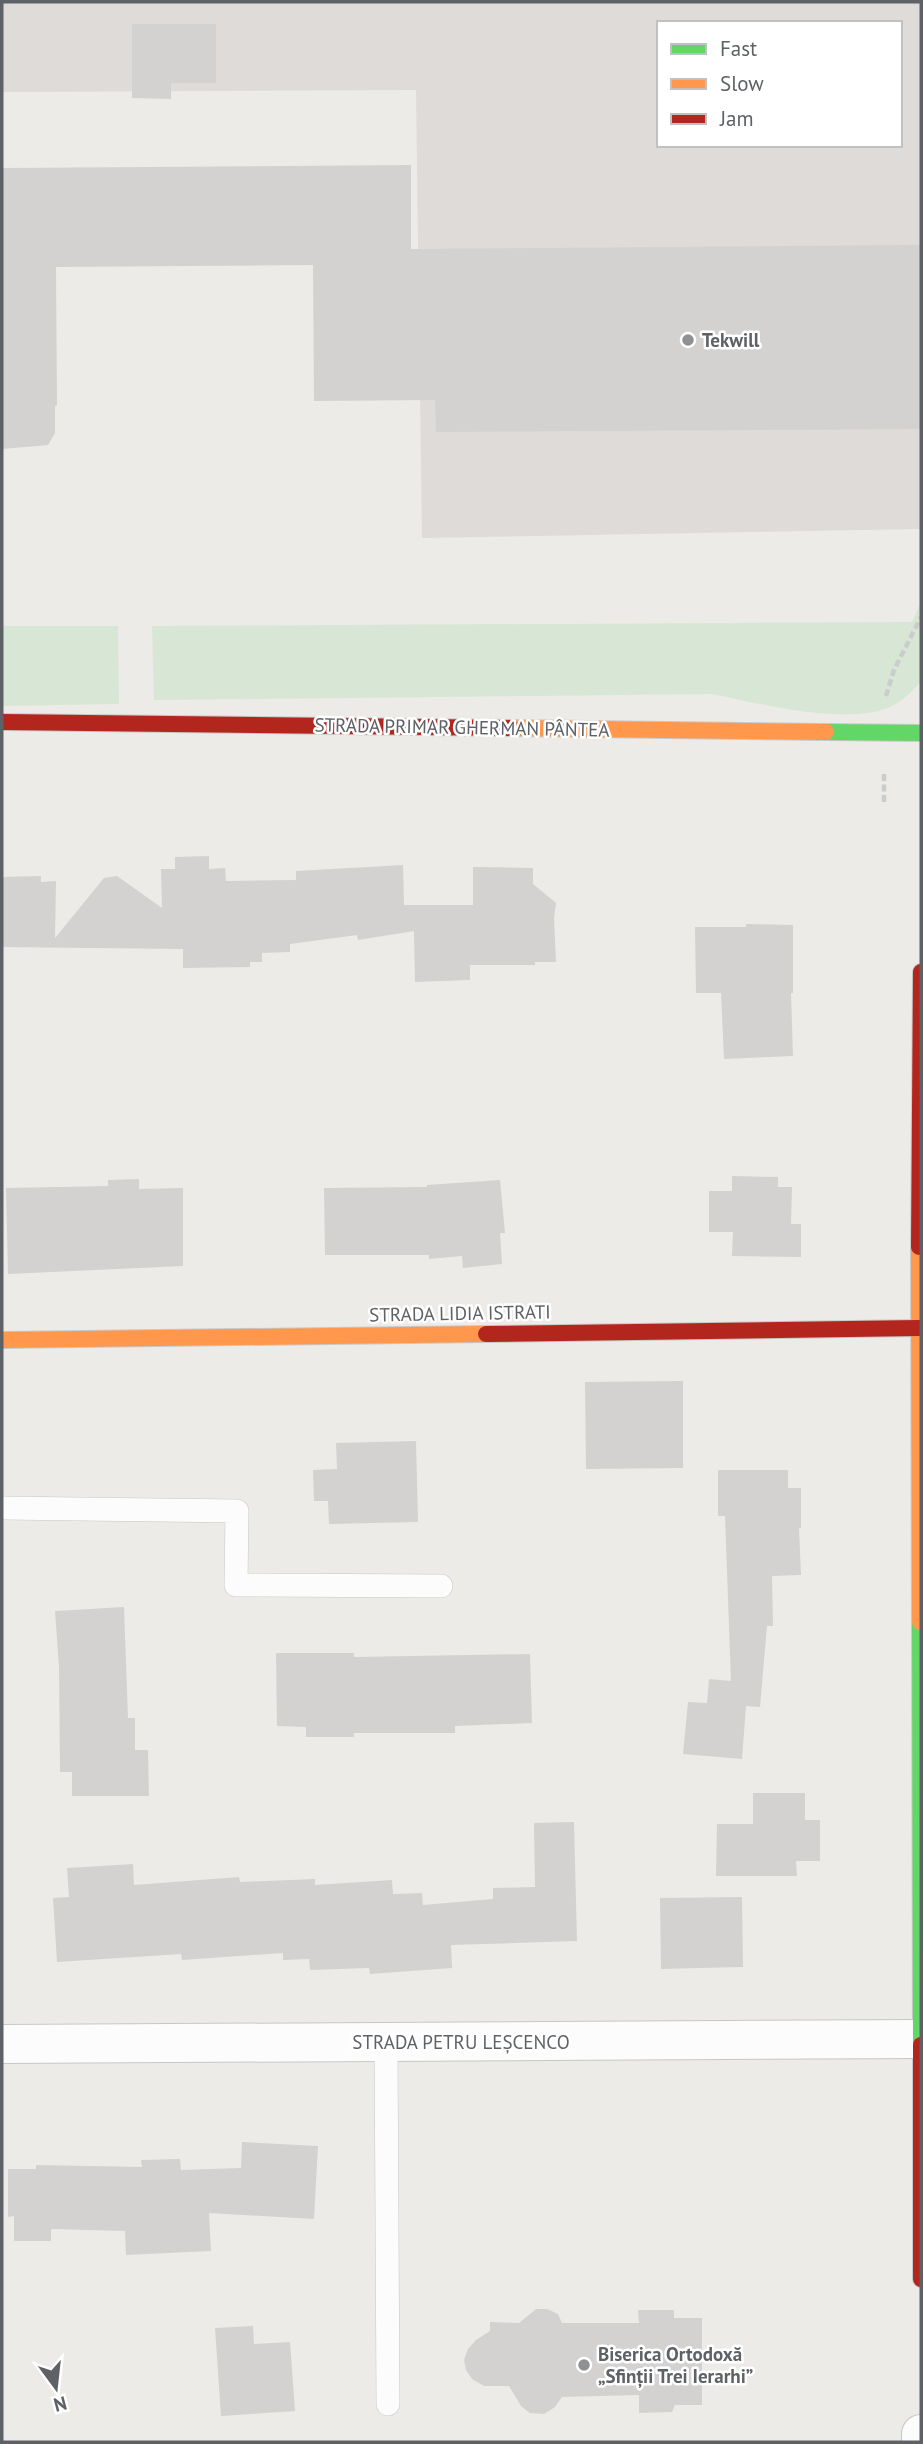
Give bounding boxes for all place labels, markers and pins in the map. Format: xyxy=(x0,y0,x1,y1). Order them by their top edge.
place label: Tekwill xyxy=(702,328,760,352)
marker: Tekwill xyxy=(680,332,696,348)
place label: Biserica Ortodoxă „Sfinții Trei Ierarhi” xyxy=(598,2342,753,2389)
marker: Biserica Ortodoxă „Sfinții Trei Ierarhi” xyxy=(576,2357,592,2373)

